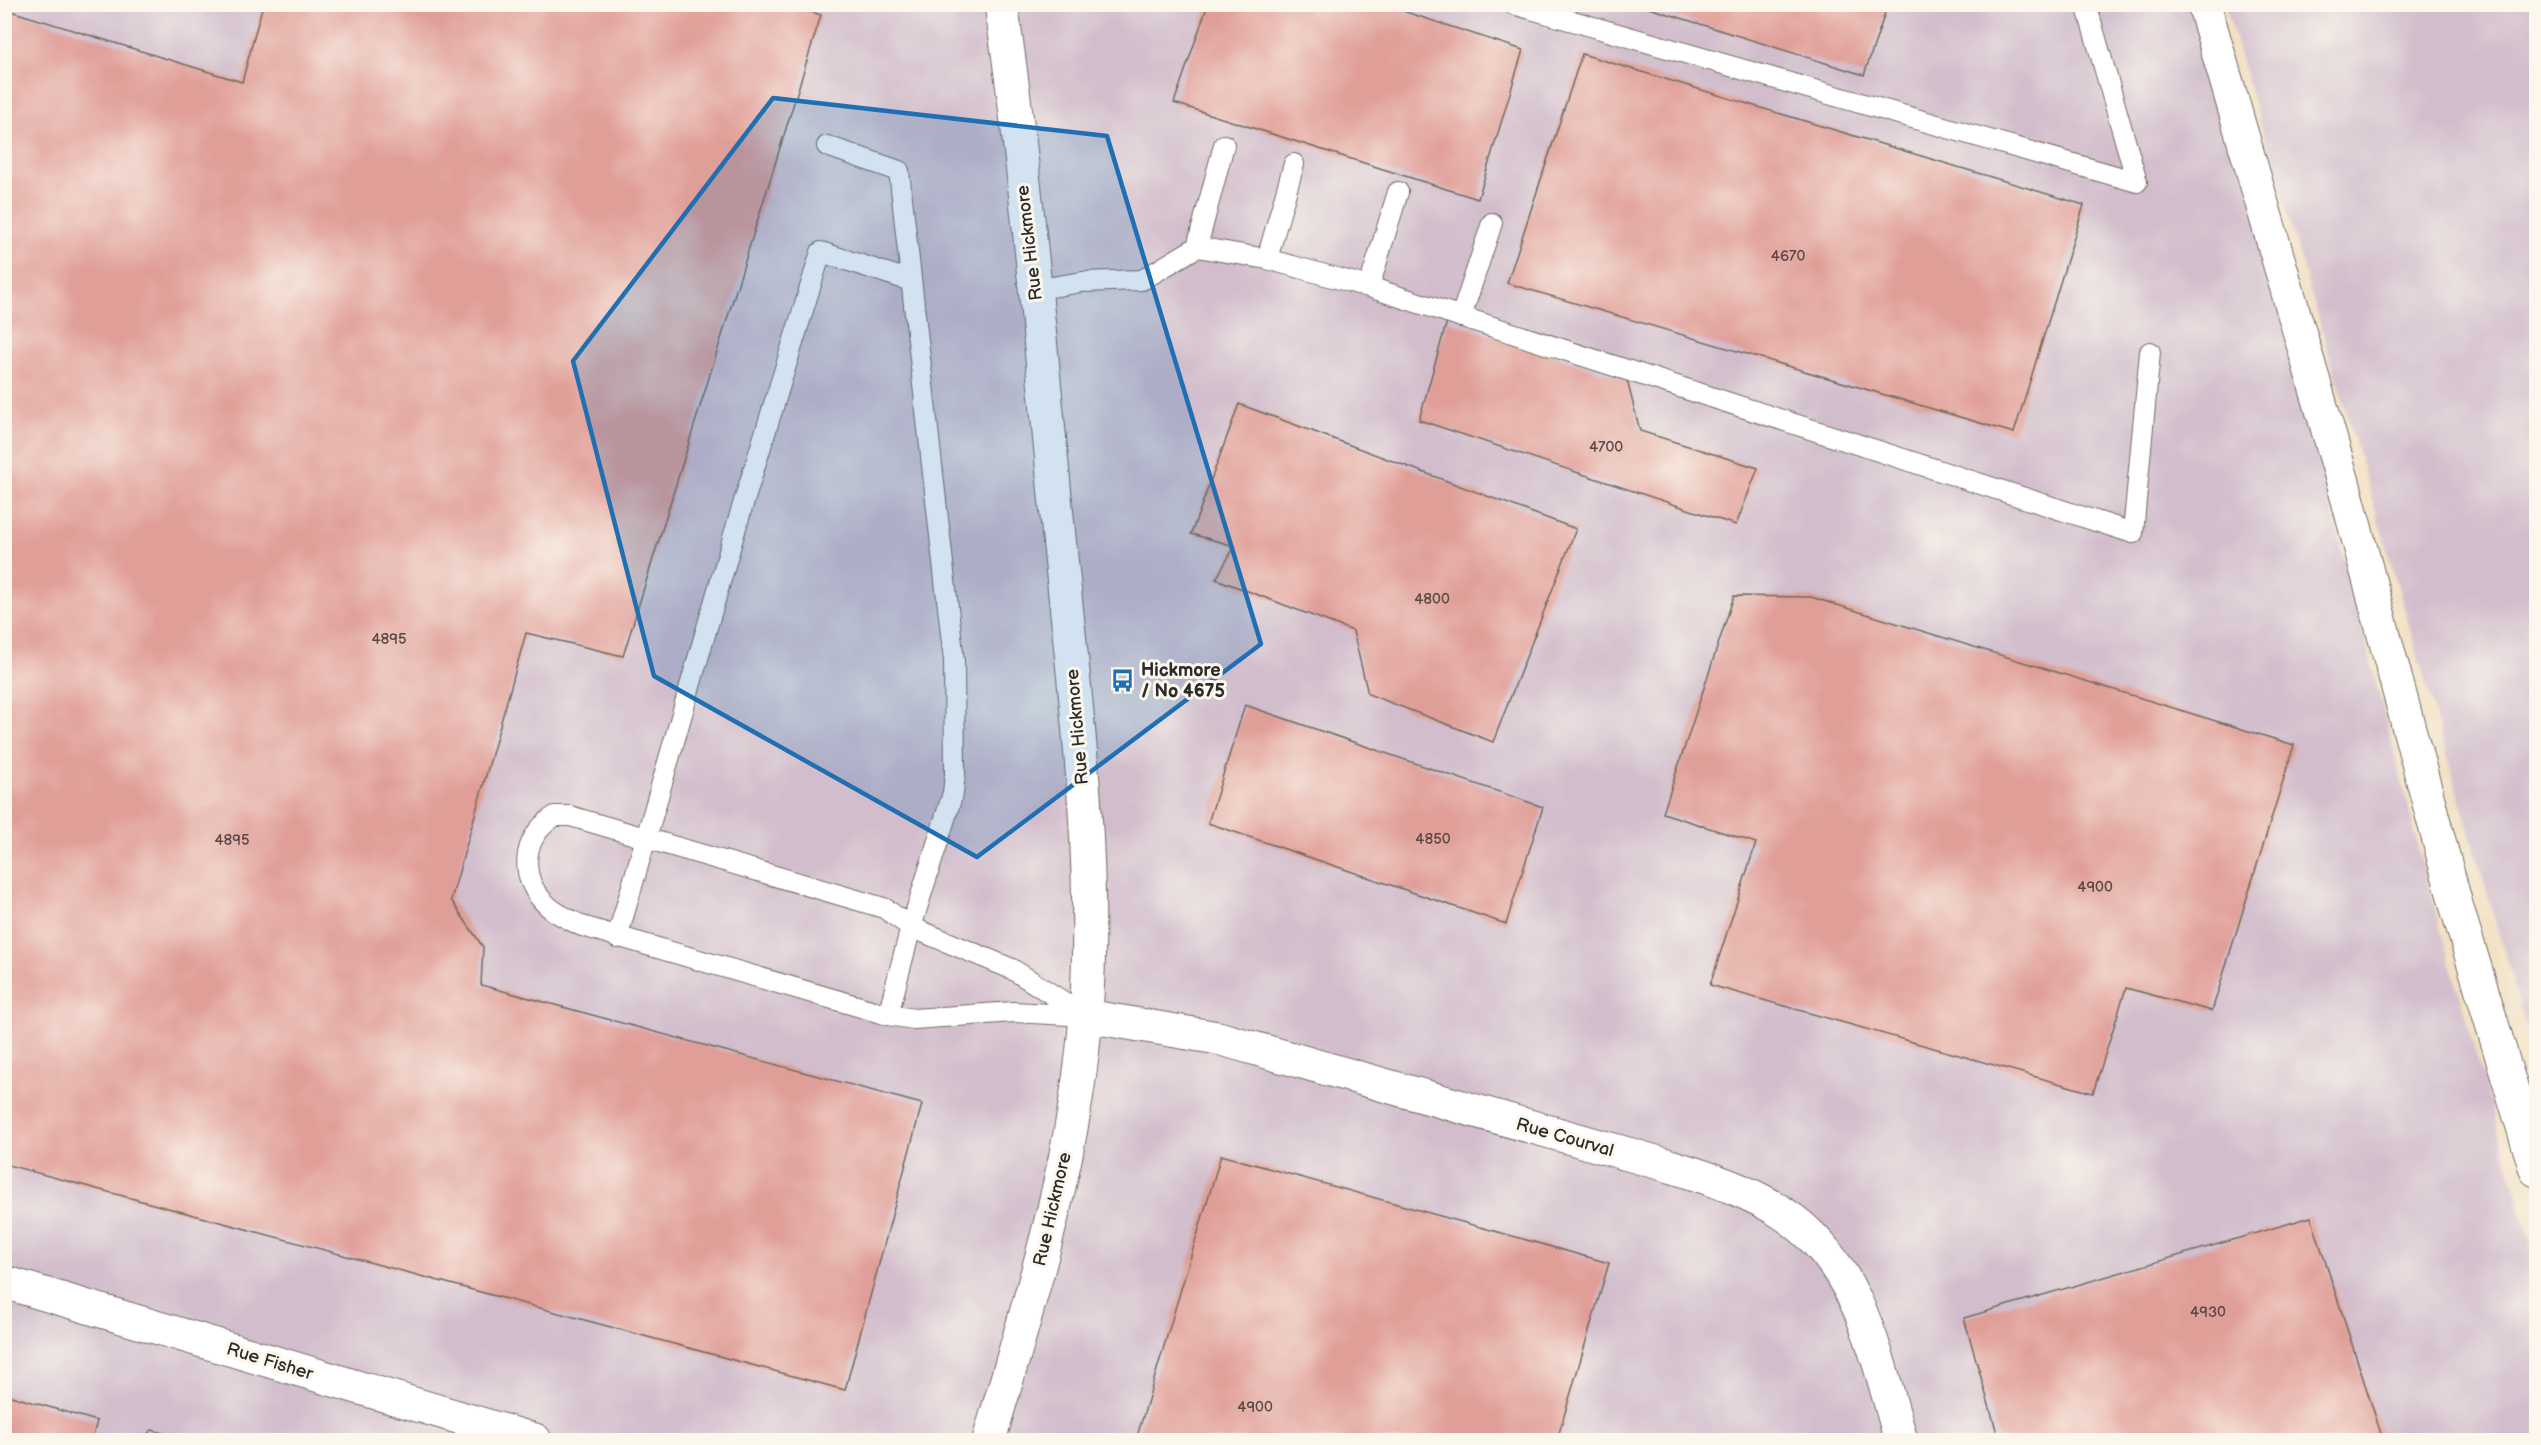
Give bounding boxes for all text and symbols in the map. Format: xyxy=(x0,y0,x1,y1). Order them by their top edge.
street label: Rue Hickmore xyxy=(1012,184,1047,302)
house number: 4670 xyxy=(1771,247,1805,266)
house number: 4700 xyxy=(1589,438,1623,457)
house number: 4800 xyxy=(1414,590,1450,609)
house number: 4895 xyxy=(371,630,407,649)
place label: Hickmore / No 4675 xyxy=(1141,660,1225,702)
bus stop icon: Hickmore / No 4675 xyxy=(1110,667,1136,693)
street label: Rue Hickmore xyxy=(1062,668,1093,786)
house number: 4850 xyxy=(1415,830,1451,849)
house number: 4895 xyxy=(214,831,250,850)
house number: 4900 xyxy=(2077,878,2113,897)
street label: Rue Courval xyxy=(1514,1114,1616,1161)
street label: Rue Hickmore xyxy=(1029,1150,1076,1268)
house number: 4930 xyxy=(2190,1303,2226,1322)
street label: Rue Fisher xyxy=(224,1338,316,1385)
house number: 4900 xyxy=(1237,1398,1273,1417)

